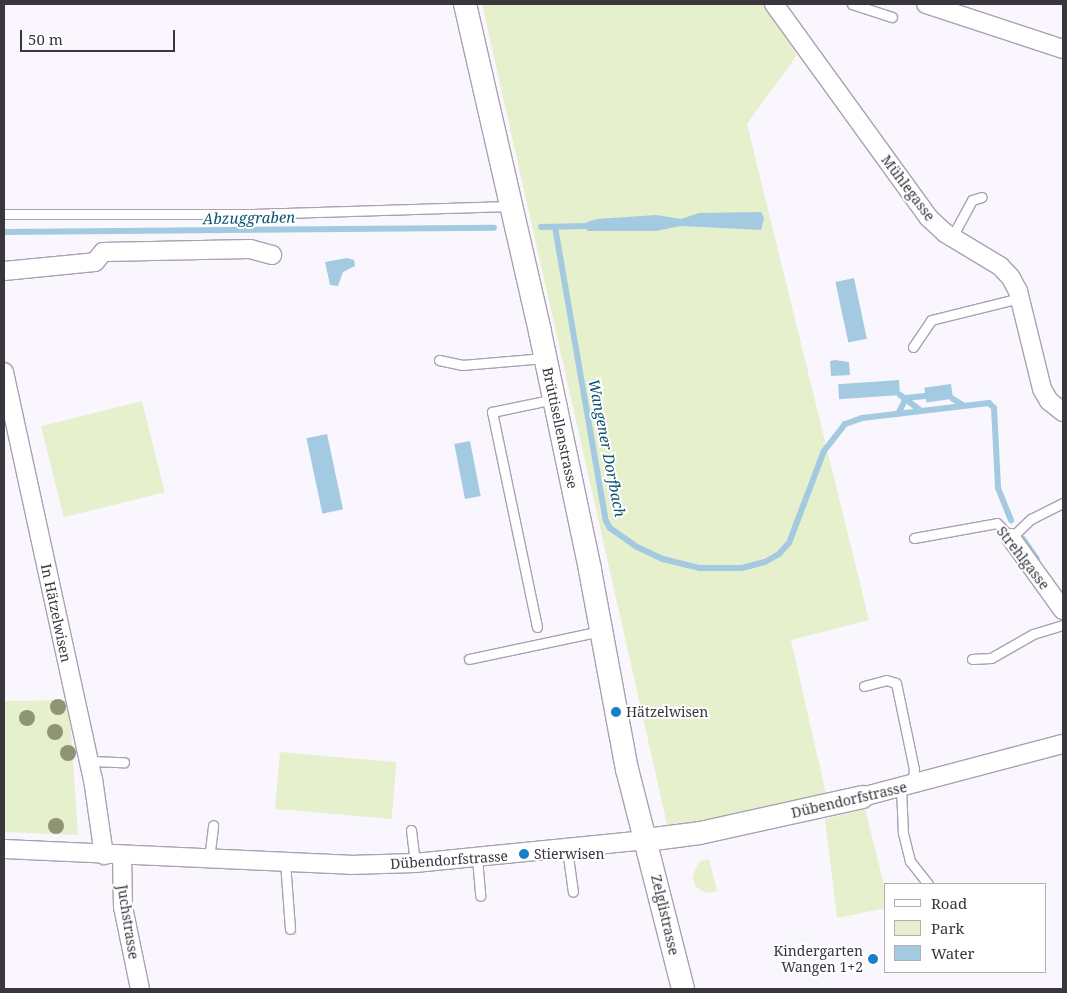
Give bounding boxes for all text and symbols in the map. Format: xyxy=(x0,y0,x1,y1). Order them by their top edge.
scale bar xyxy=(22,20,178,52)
text: 50 m xyxy=(28,29,63,49)
street label: Mühlegasse xyxy=(878,152,938,224)
water label: Abzuggraben xyxy=(203,208,295,228)
street label: Brüttisellenstrasse xyxy=(539,366,581,490)
water label: Wangener Dorfbach xyxy=(585,377,629,519)
street label: Strehlgasse xyxy=(993,523,1053,593)
street label: In Hätzelwisen xyxy=(37,562,75,664)
place label: Hätzelwisen xyxy=(626,704,708,720)
marker: Hätzelwisen xyxy=(610,706,622,718)
street label: Dübendorfstrasse xyxy=(790,779,908,821)
place label: Stierwisen xyxy=(534,846,604,862)
street label: Dübendorfstrasse xyxy=(389,847,509,873)
marker: Stierwisen xyxy=(518,848,530,860)
street label: Zelglistrasse xyxy=(648,873,682,957)
legend xyxy=(884,883,1047,973)
street label: Juchstrasse xyxy=(114,884,142,960)
text: Road xyxy=(931,893,967,913)
text: Park xyxy=(931,918,964,938)
place label: Kindergarten Wangen 1+2 xyxy=(774,943,863,976)
text: Water xyxy=(931,943,974,963)
marker: Kindergarten Wangen 1+2 xyxy=(867,953,879,965)

